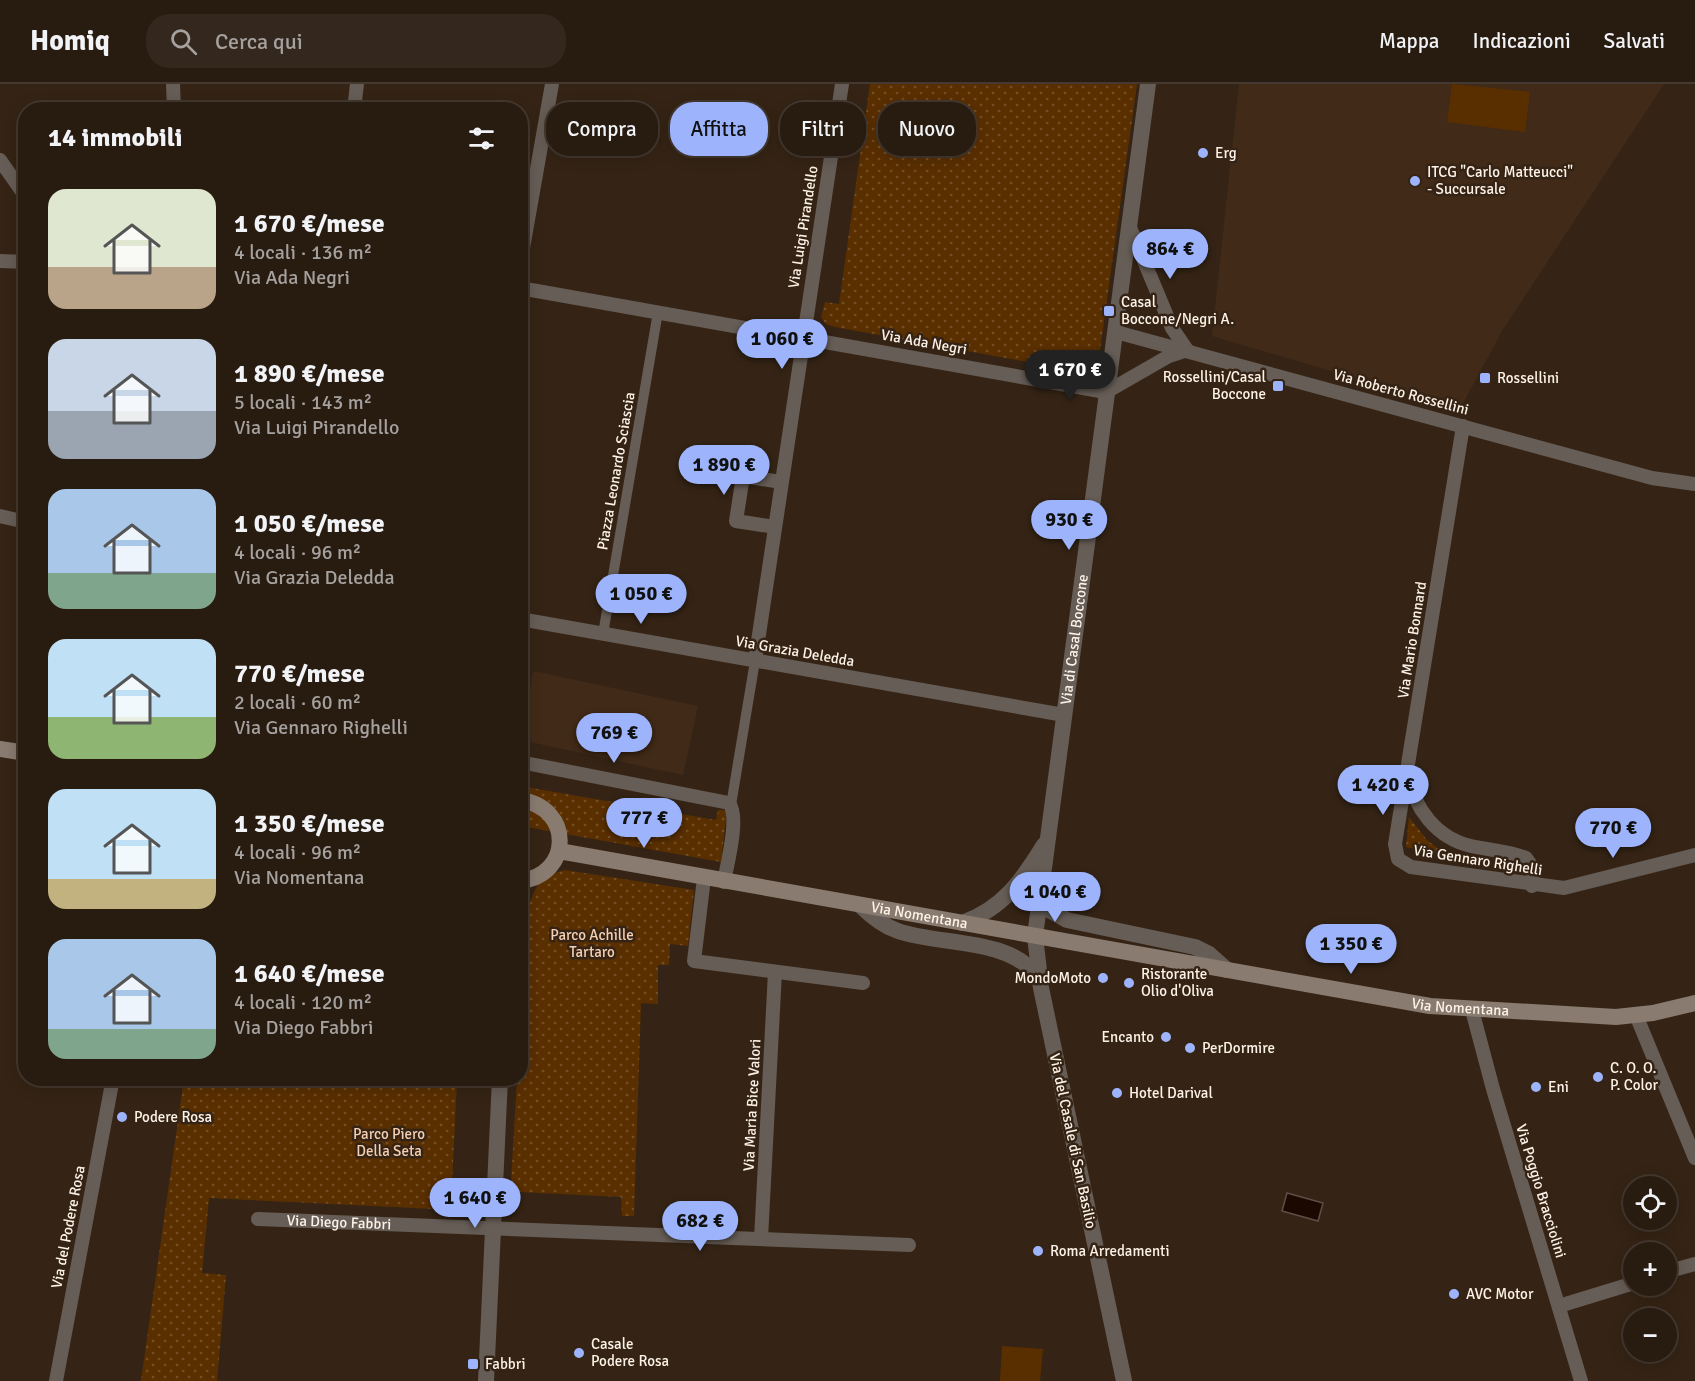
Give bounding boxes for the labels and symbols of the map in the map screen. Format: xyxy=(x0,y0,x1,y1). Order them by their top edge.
place label: Erg xyxy=(1215,144,1237,162)
marker: Erg xyxy=(1196,146,1210,160)
place label: ITCG "Carlo Matteucci" - Succursale xyxy=(1427,163,1573,198)
street label: Via Luigi Pirandello xyxy=(784,164,822,290)
marker: ITCG "Carlo Matteucci" - Succursale xyxy=(1408,174,1422,188)
pin: 864 € xyxy=(1128,229,1212,280)
place label: Casal Boccone/Negri A. xyxy=(1121,293,1234,328)
marker: Casal Boccone/Negri A. xyxy=(1102,304,1116,318)
pin: 1 060 € xyxy=(727,319,837,370)
street label: Via Ada Negri xyxy=(880,326,968,358)
pin: 1 670 € xyxy=(1015,350,1125,401)
street label: Via Roberto Rossellini xyxy=(1331,365,1471,419)
place label: Rossellini/Casal Boccone xyxy=(1163,368,1266,403)
place label: Rossellini xyxy=(1497,369,1559,387)
marker: Rossellini xyxy=(1478,371,1492,385)
marker: Rossellini/Casal Boccone xyxy=(1271,379,1285,393)
street label: Piazza Leonardo Sciascia xyxy=(593,391,639,551)
pin: 1 890 € xyxy=(669,445,779,496)
pin: 930 € xyxy=(1027,500,1111,551)
street label: Via di Casal Boccone xyxy=(1057,573,1092,706)
pin: 1 050 € xyxy=(586,574,696,625)
street label: Via Mario Bonnard xyxy=(1394,580,1430,700)
street label: Via Grazia Deledda xyxy=(734,632,856,670)
pin: 769 € xyxy=(572,713,656,764)
pin: 1 420 € xyxy=(1328,765,1438,816)
pin: 777 € xyxy=(602,798,686,849)
pin: 770 € xyxy=(1571,808,1655,859)
street label: Via Gennaro Righelli xyxy=(1412,841,1544,879)
pin: 1 040 € xyxy=(1000,872,1110,923)
street label: Via Nomentana xyxy=(870,898,969,933)
pin: 1 350 € xyxy=(1296,924,1406,975)
park label: Parco Achille Tartaro xyxy=(550,926,634,961)
place label: Ristorante Olio d'Oliva xyxy=(1141,965,1214,1000)
place label: MondoMoto xyxy=(1014,969,1091,987)
marker: MondoMoto xyxy=(1096,971,1110,985)
marker: Ristorante Olio d'Oliva xyxy=(1122,976,1136,990)
street label: Via Nomentana xyxy=(1410,994,1510,1020)
place label: Encanto xyxy=(1102,1028,1154,1046)
marker: Encanto xyxy=(1159,1030,1173,1044)
street label: Via Maria Bice Valori xyxy=(740,1038,764,1172)
place label: PerDormire xyxy=(1202,1039,1275,1057)
marker: PerDormire xyxy=(1183,1041,1197,1055)
street label: Via del Casale di San Basilio xyxy=(1046,1052,1100,1230)
place label: C. O. O. P. Color xyxy=(1610,1059,1659,1094)
marker: C. O. O. P. Color xyxy=(1591,1070,1605,1084)
place label: Eni xyxy=(1548,1078,1569,1096)
marker: Eni xyxy=(1529,1080,1543,1094)
place label: Hotel Darival xyxy=(1129,1084,1213,1102)
marker: Hotel Darival xyxy=(1110,1086,1124,1100)
place label: Podere Rosa xyxy=(134,1108,212,1126)
marker: Podere Rosa xyxy=(115,1110,129,1124)
street label: Via Poggio Bracciolini xyxy=(1512,1122,1570,1260)
park label: Parco Piero Della Seta xyxy=(353,1125,425,1160)
street label: Via del Podere Rosa xyxy=(47,1164,89,1290)
pin: 1 640 € xyxy=(420,1178,530,1229)
pin: 682 € xyxy=(658,1201,742,1252)
street label: Via Diego Fabbri xyxy=(286,1211,392,1233)
place label: Roma Arredamenti xyxy=(1050,1242,1170,1260)
marker: Roma Arredamenti xyxy=(1031,1244,1045,1258)
place label: AVC Motor xyxy=(1466,1285,1534,1303)
marker: AVC Motor xyxy=(1447,1287,1461,1301)
place label: Casale Podere Rosa xyxy=(591,1335,669,1370)
marker: Casale Podere Rosa xyxy=(572,1346,586,1360)
place label: Fabbri xyxy=(485,1355,526,1373)
marker: Fabbri xyxy=(466,1357,480,1371)

